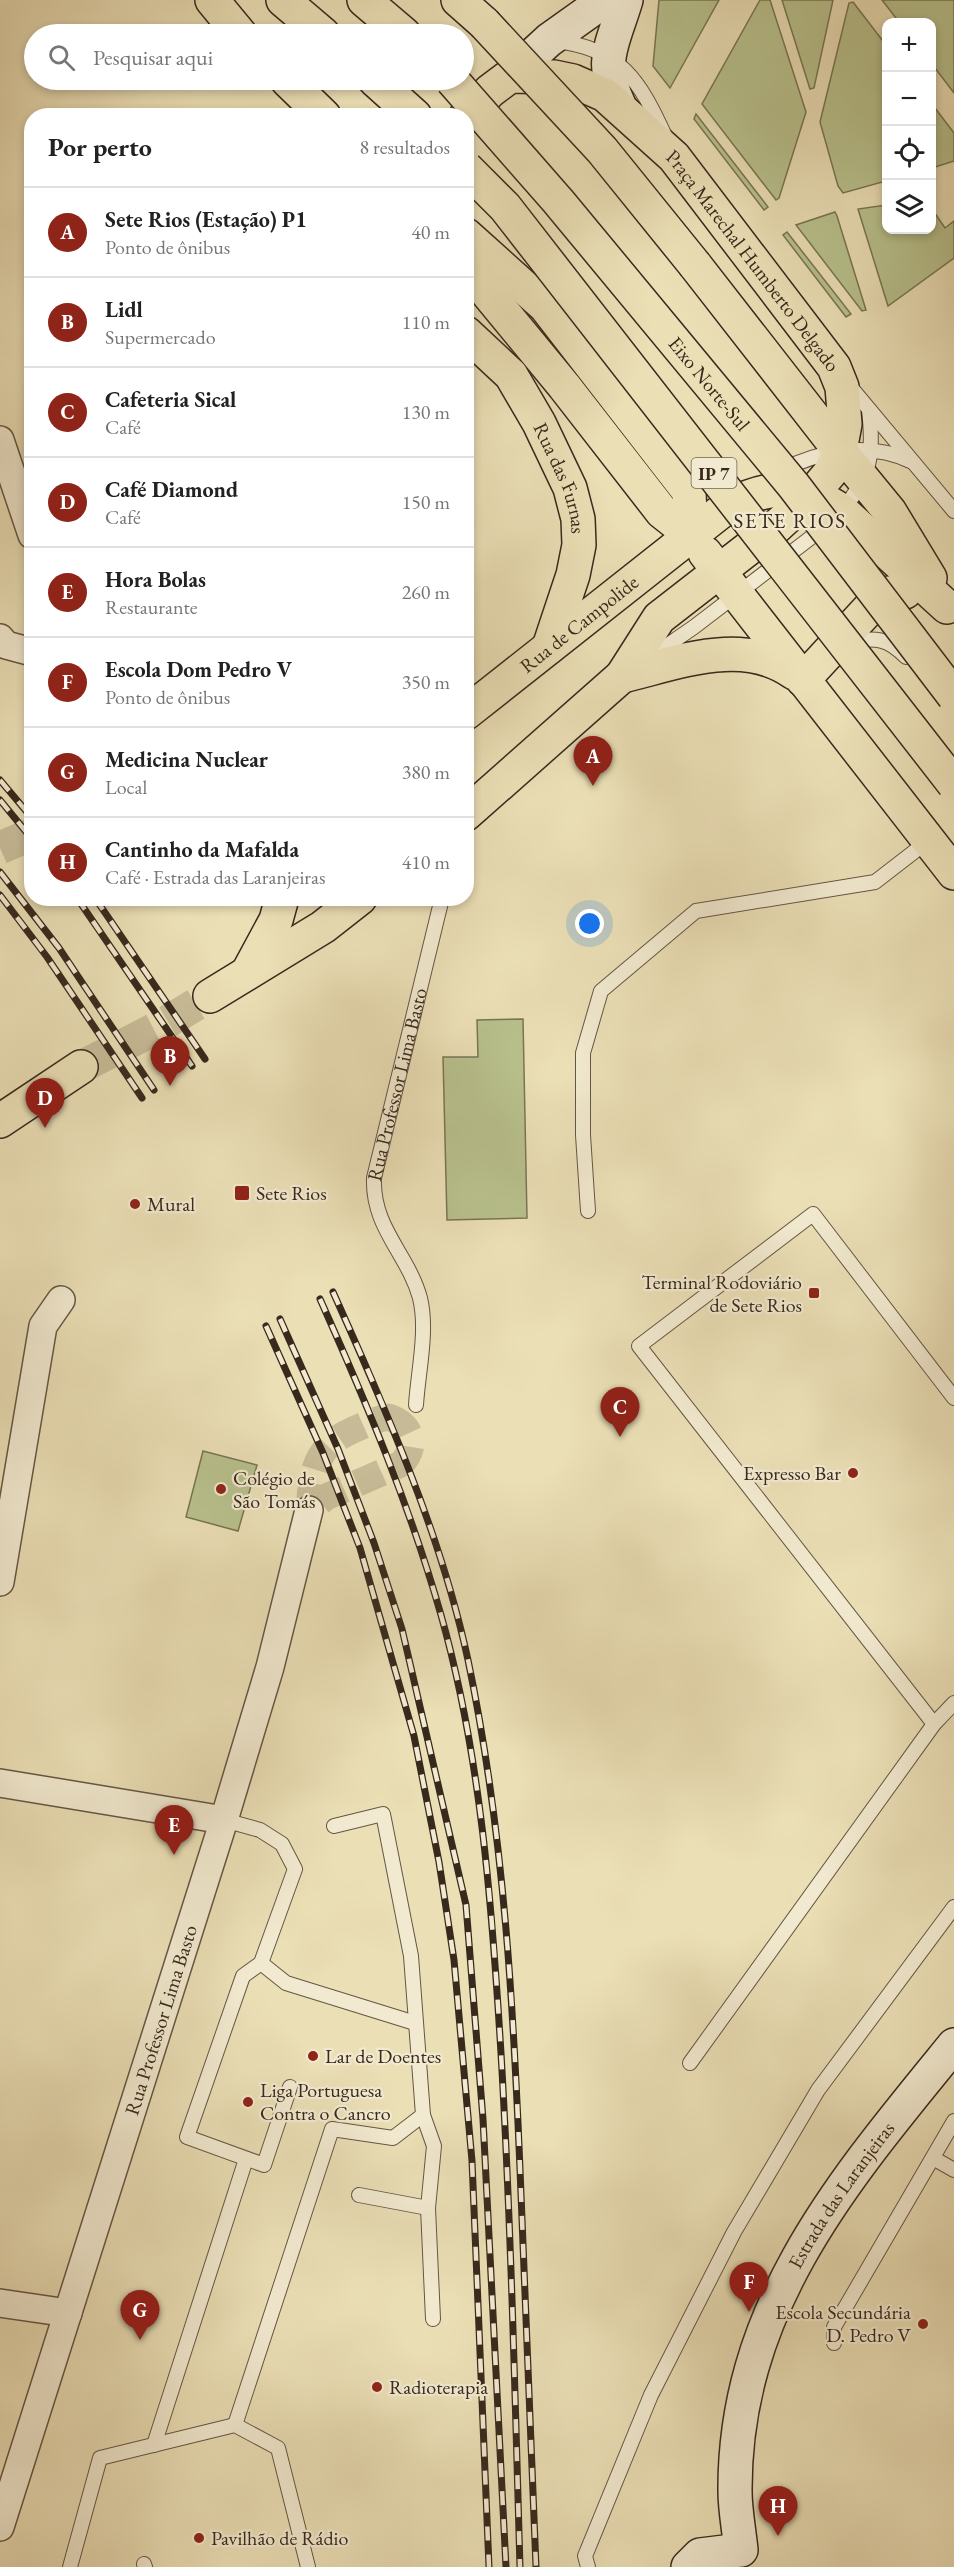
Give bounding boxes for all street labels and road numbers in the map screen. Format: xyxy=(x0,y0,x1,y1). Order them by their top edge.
street label: Praça Marechal Humberto Delgado xyxy=(661,143,846,377)
street label: Eixo Norte-Sul xyxy=(663,331,756,436)
street label: Rua das Furnas xyxy=(528,418,592,534)
road number: IP 7 xyxy=(692,458,736,488)
street label: Rua de Campolide xyxy=(514,569,644,679)
street label: Rua Professor Lima Basto xyxy=(361,985,433,1184)
street label: Rua Professor Lima Basto xyxy=(118,1921,203,2118)
street label: Estrada das Laranjeiras xyxy=(782,2116,900,2273)

